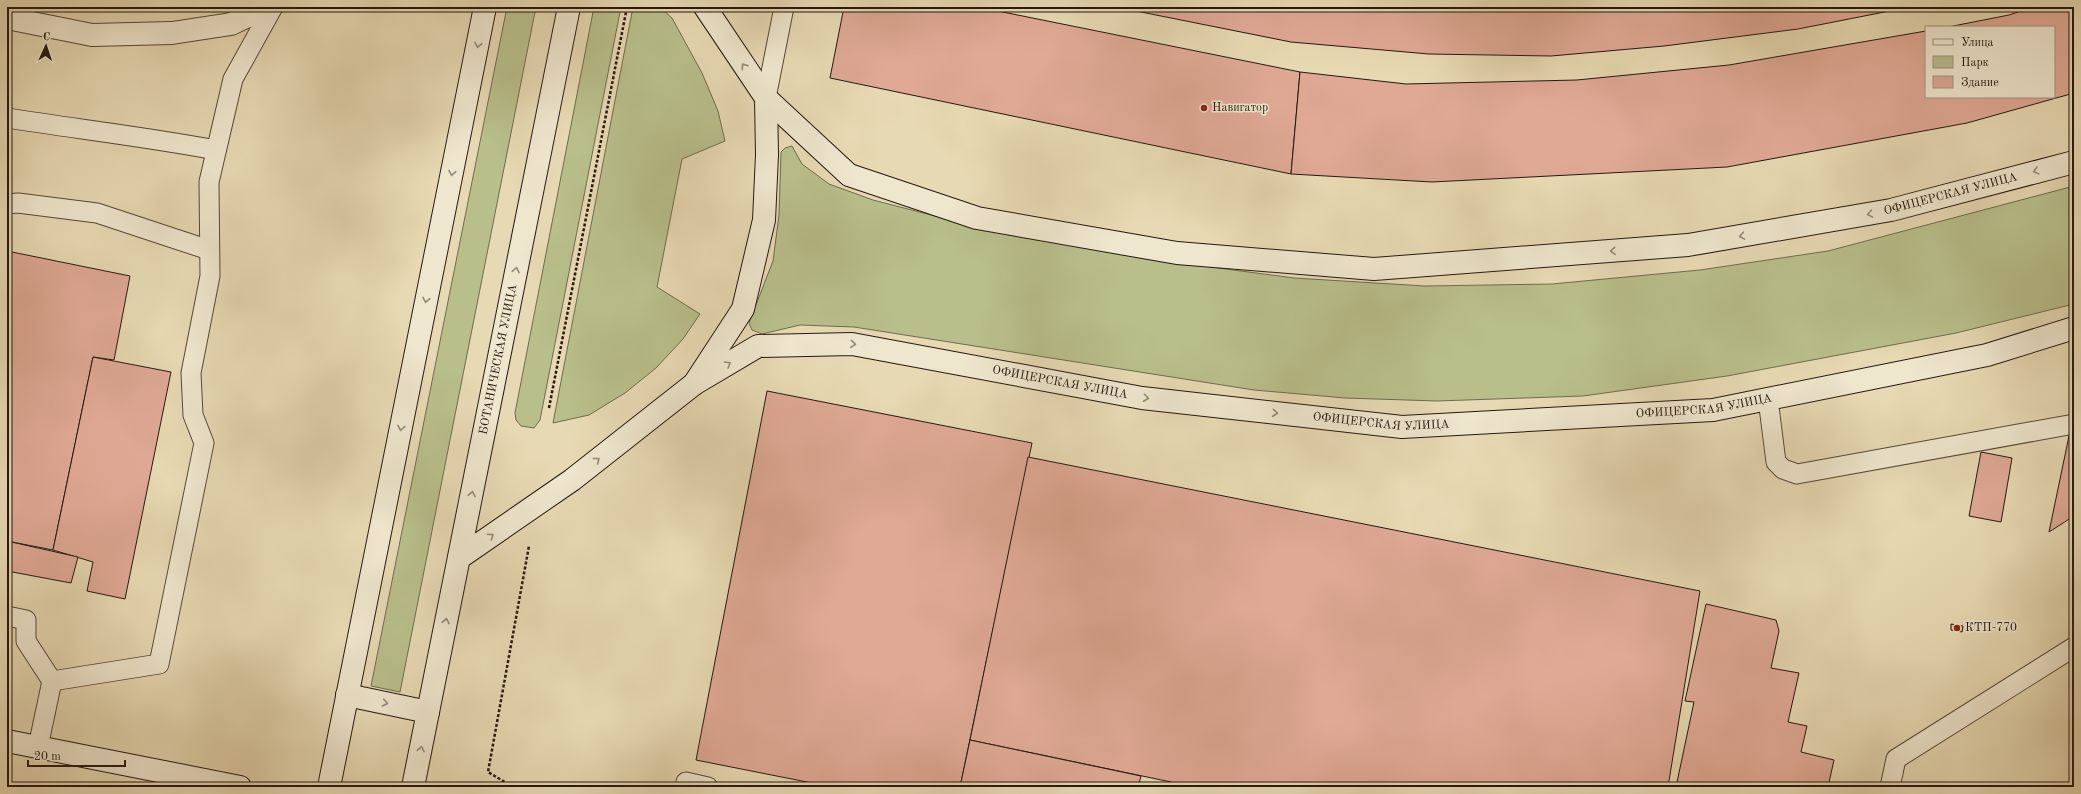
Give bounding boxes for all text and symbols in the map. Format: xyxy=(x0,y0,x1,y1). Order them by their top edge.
north arrow xyxy=(26,26,66,66)
legend xyxy=(1925,26,2055,98)
text: С xyxy=(43,32,50,43)
text: Улица xyxy=(1961,37,1994,49)
one-way arrow xyxy=(474,42,482,48)
text: Парк xyxy=(1961,57,1989,69)
one-way arrow xyxy=(741,63,749,70)
text: Здание xyxy=(1961,77,1999,89)
place label: Навигатор xyxy=(1212,102,1268,114)
marker: Навигатор xyxy=(1199,103,1209,113)
one-way arrow xyxy=(2033,167,2040,175)
one-way arrow xyxy=(448,170,457,176)
street label: ОФИЦЕРСКАЯ УЛИЦА xyxy=(1883,171,2019,217)
one-way arrow xyxy=(1867,209,1873,217)
one-way arrow xyxy=(1738,231,1745,240)
one-way arrow xyxy=(1610,246,1616,255)
one-way arrow xyxy=(512,267,520,273)
street label: БОТАНИЧЕСКАЯ УЛИЦА xyxy=(478,283,519,436)
one-way arrow xyxy=(423,297,431,303)
one-way arrow xyxy=(850,340,856,349)
one-way arrow xyxy=(724,361,731,368)
street label: ОФИЦЕРСКАЯ УЛИЦА xyxy=(991,364,1129,401)
street label: ОФИЦЕРСКАЯ УЛИЦА xyxy=(1636,392,1773,420)
one-way arrow xyxy=(1143,393,1149,402)
one-way arrow xyxy=(1272,408,1278,417)
street label: ОФИЦЕРСКАЯ УЛИЦА xyxy=(1312,411,1450,433)
one-way arrow xyxy=(397,424,405,431)
one-way arrow xyxy=(592,458,599,465)
one-way arrow xyxy=(467,491,475,497)
one-way arrow xyxy=(487,533,494,541)
one-way arrow xyxy=(442,618,450,624)
place label: КТП-770 xyxy=(1965,622,2017,634)
marker: КТП-770 xyxy=(1952,623,1962,633)
one-way arrow xyxy=(382,698,388,707)
scale bar xyxy=(28,742,125,768)
one-way arrow xyxy=(416,746,424,752)
text: 20 m xyxy=(34,751,61,763)

